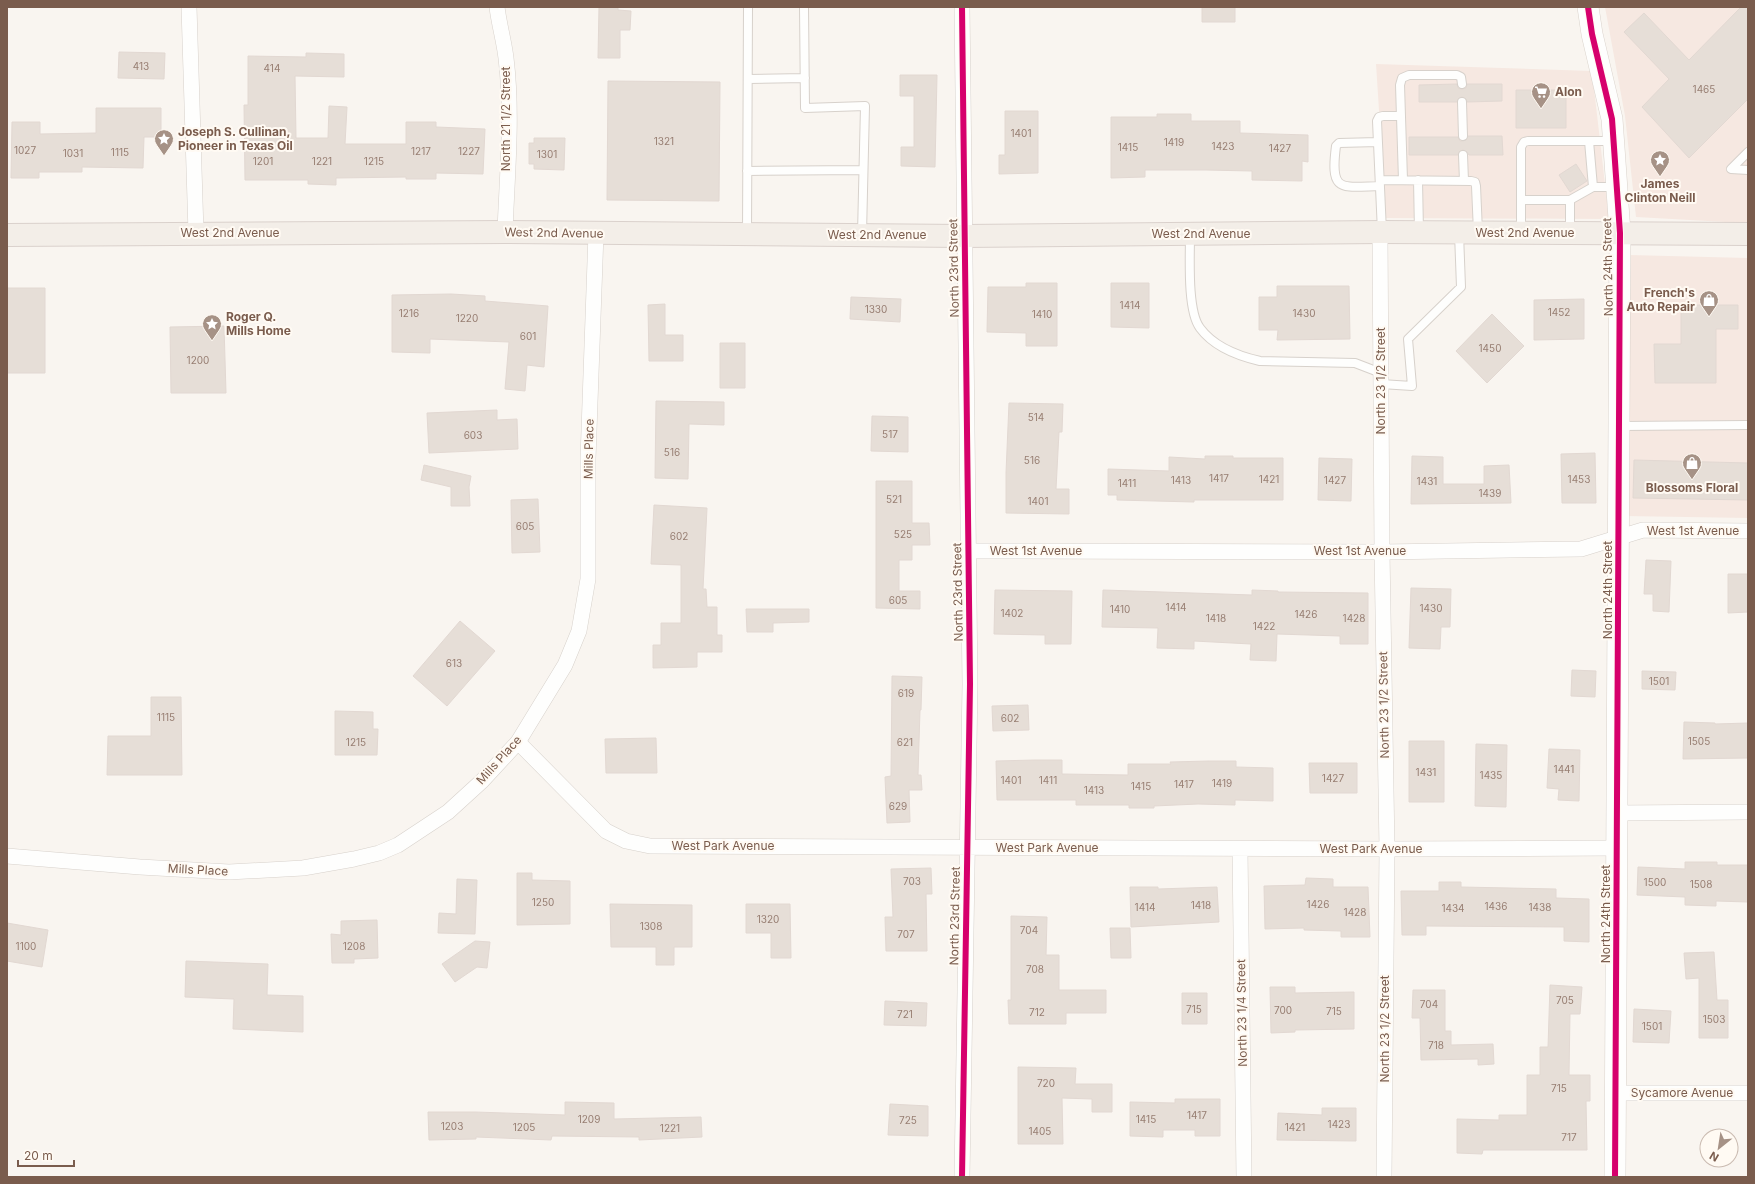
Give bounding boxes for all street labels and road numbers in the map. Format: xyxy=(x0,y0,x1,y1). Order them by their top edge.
street label: North 21 1/2 Street xyxy=(498,67,513,171)
street label: North 23rd Street xyxy=(945,218,962,318)
street label: North 24th Street xyxy=(1599,218,1616,316)
street label: West 2nd Avenue xyxy=(504,224,604,241)
street label: West 2nd Avenue xyxy=(180,225,280,240)
street label: West 2nd Avenue xyxy=(1475,225,1575,240)
street label: West 2nd Avenue xyxy=(1151,226,1251,241)
street label: West 2nd Avenue xyxy=(827,227,927,242)
street label: North 23 1/2 Street xyxy=(1373,327,1388,435)
street label: Mills Place xyxy=(580,419,597,479)
street label: West 1st Avenue xyxy=(1647,523,1739,538)
street label: North 24th Street xyxy=(1600,541,1615,639)
street label: North 23rd Street xyxy=(949,542,966,642)
street label: West 1st Avenue xyxy=(990,543,1082,558)
street label: West 1st Avenue xyxy=(1314,543,1406,558)
street label: North 23 1/2 Street xyxy=(1375,651,1392,759)
street label: Mills Place xyxy=(473,732,524,787)
street label: West Park Avenue xyxy=(671,838,775,853)
street label: West Park Avenue xyxy=(995,840,1099,855)
street label: West Park Avenue xyxy=(1319,841,1423,856)
street label: Mills Place xyxy=(167,860,229,879)
street label: North 24th Street xyxy=(1598,865,1613,963)
street label: North 23rd Street xyxy=(946,866,963,966)
street label: North 23 1/4 Street xyxy=(1233,959,1250,1067)
street label: North 23 1/2 Street xyxy=(1377,975,1392,1083)
street label: Sycamore Avenue xyxy=(1631,1085,1733,1100)

